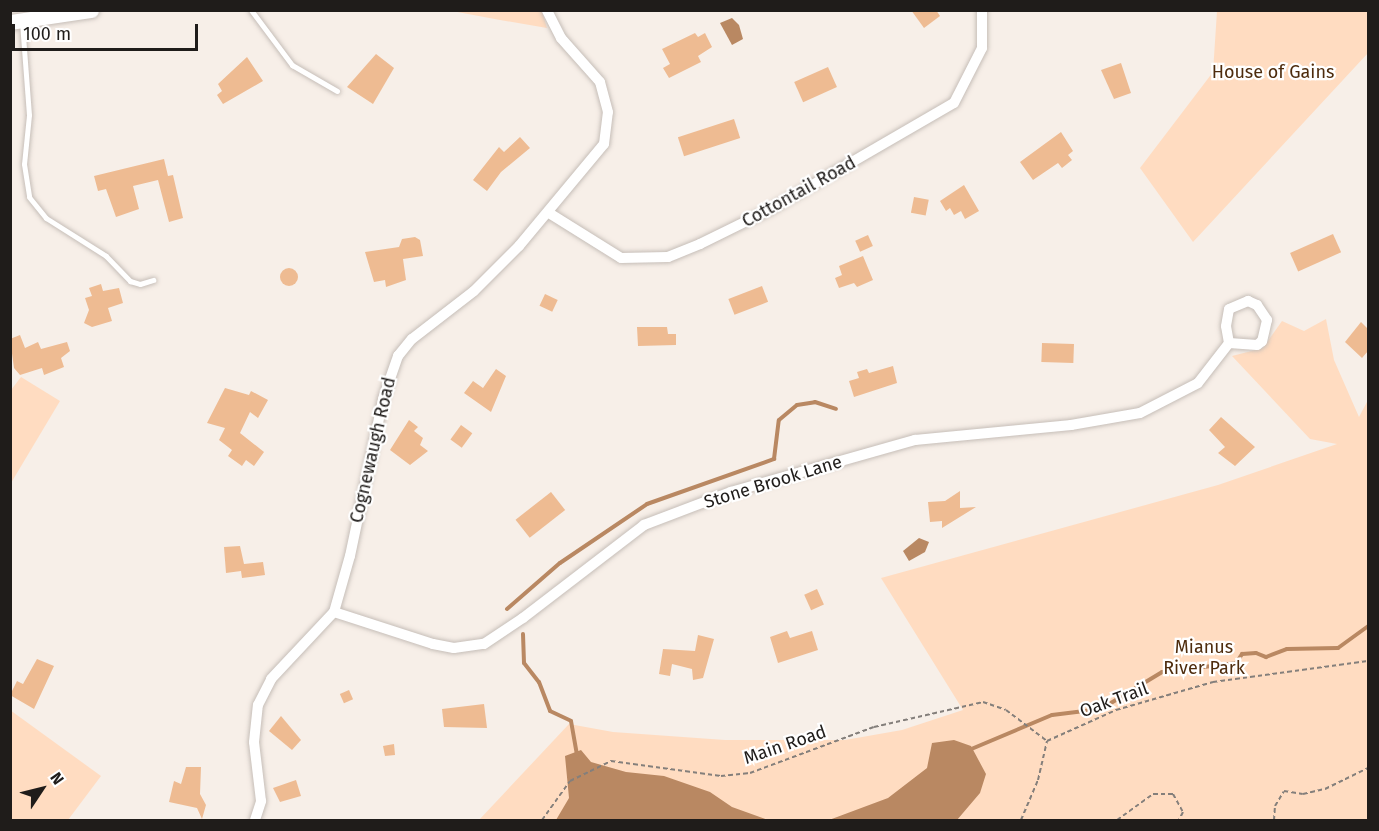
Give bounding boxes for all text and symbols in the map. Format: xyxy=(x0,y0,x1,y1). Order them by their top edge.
scale bar xyxy=(15,12,201,50)
text: 100 m xyxy=(23,23,71,45)
park label: House of Gains xyxy=(1212,61,1334,83)
street label: Cottontail Road xyxy=(738,152,860,232)
street label: Cognewaugh Road xyxy=(346,375,400,525)
street label: Stone Brook Lane xyxy=(701,451,845,513)
park label: Mianus River Park xyxy=(1163,637,1245,680)
street label: Oak Trail xyxy=(1077,678,1151,722)
street label: Main Road xyxy=(741,721,829,769)
north arrow xyxy=(12,759,72,819)
text: N xyxy=(46,769,68,788)

